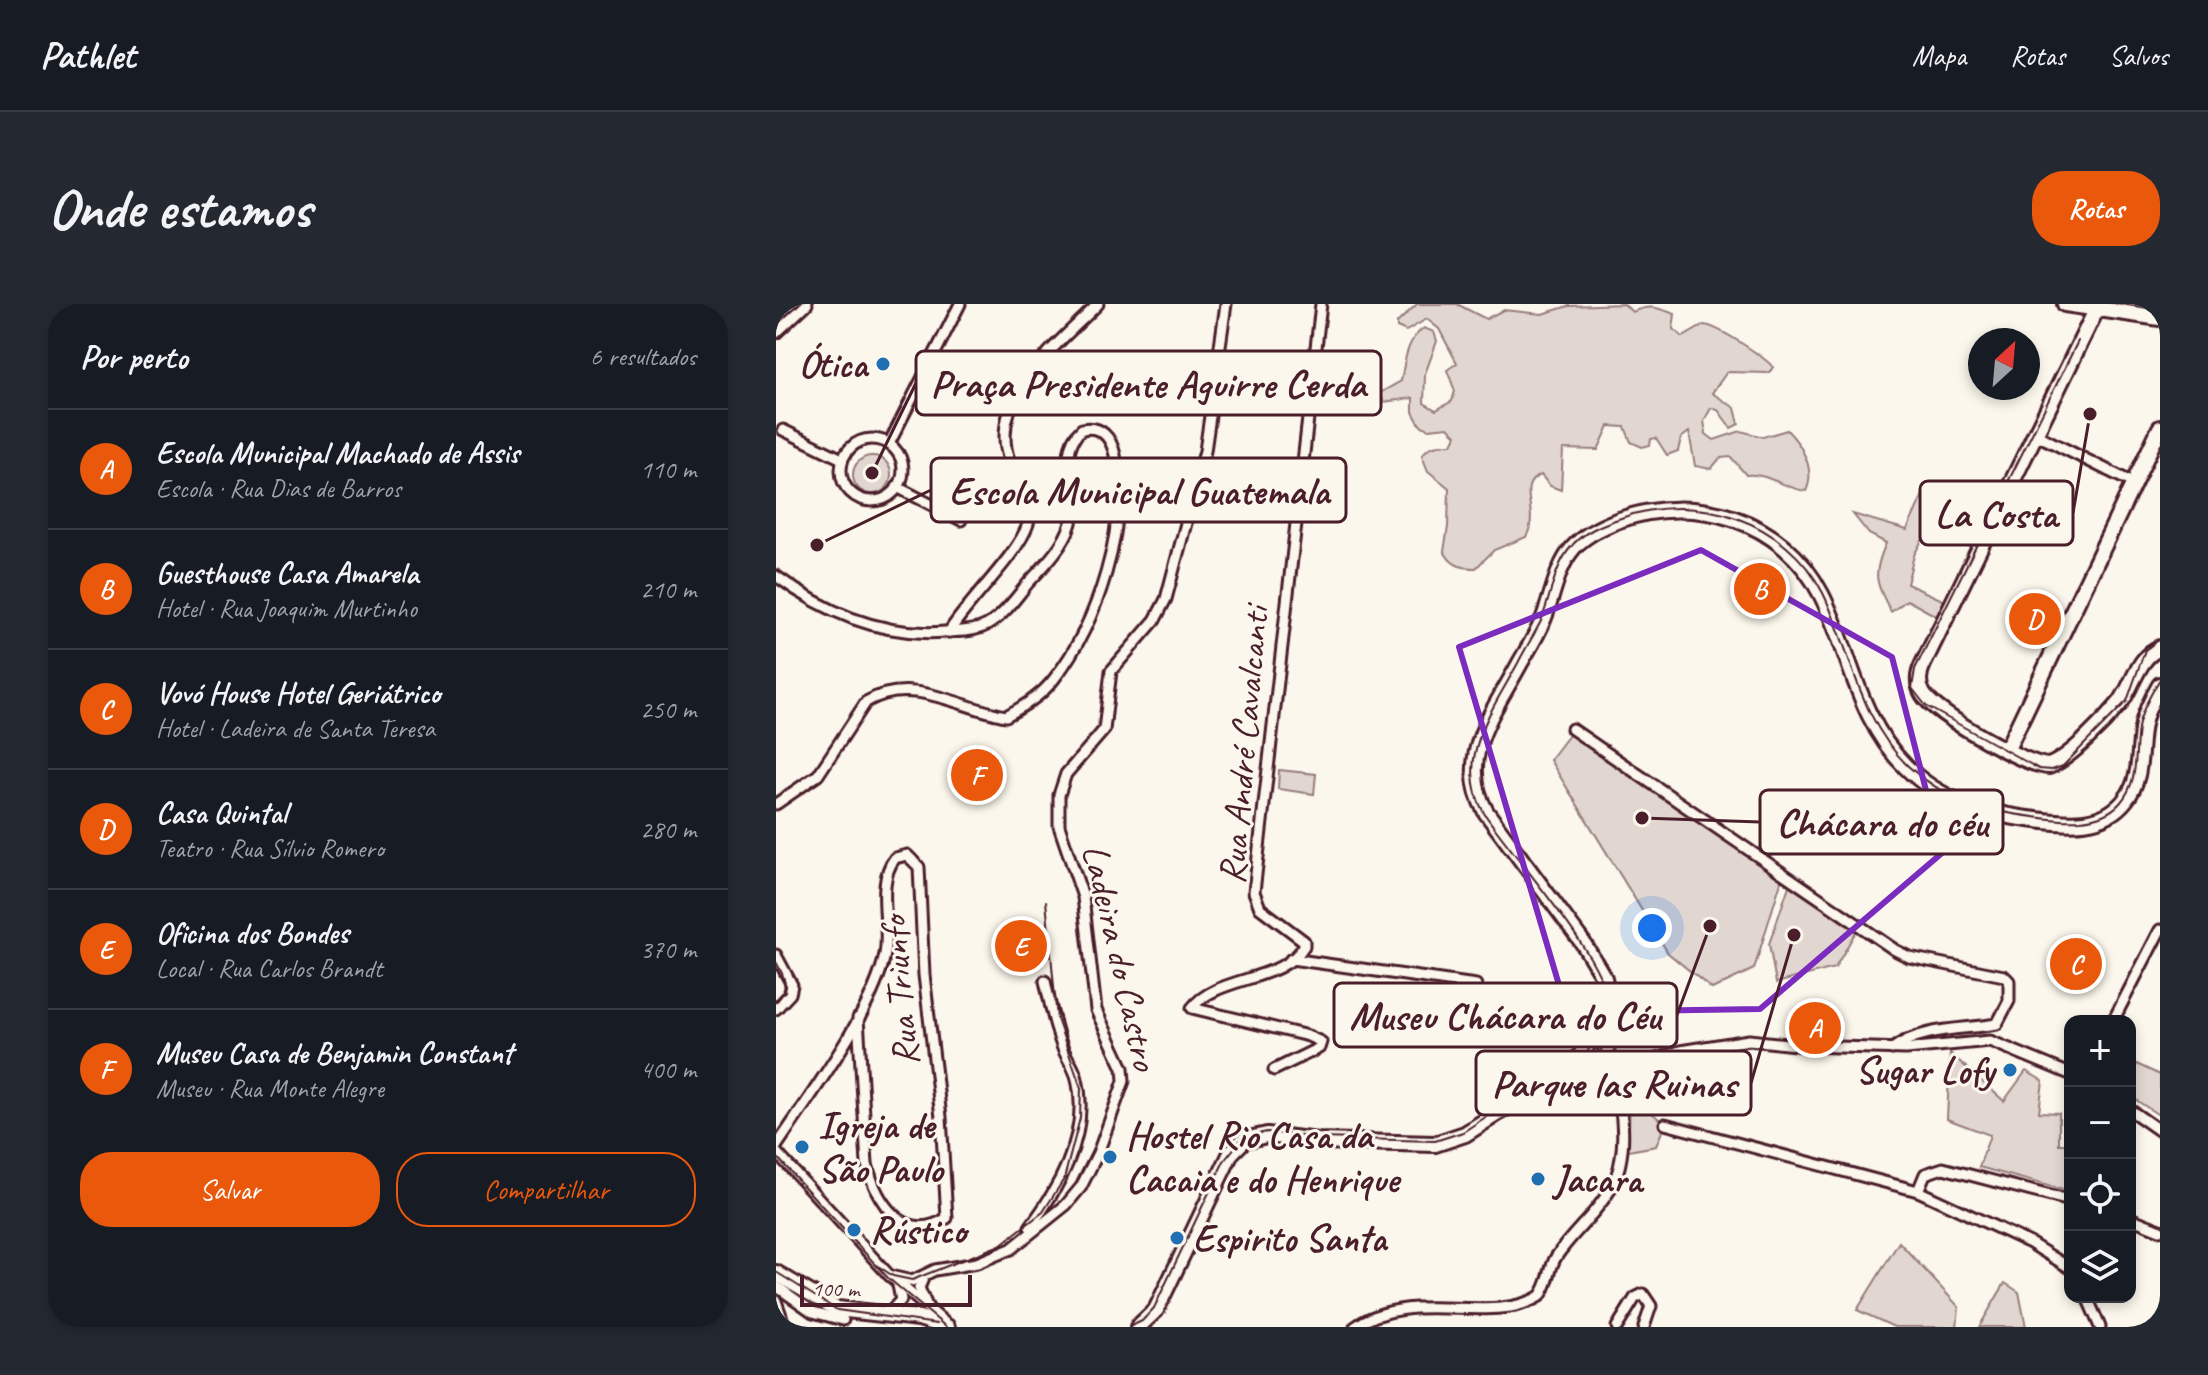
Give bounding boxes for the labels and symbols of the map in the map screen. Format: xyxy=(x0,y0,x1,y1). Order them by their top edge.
north arrow xyxy=(1968,328,2040,400)
place label: Ótica xyxy=(799,341,870,388)
callout: Praça Presidente Aguirre Cerda xyxy=(916,351,1381,415)
marker: Ótica xyxy=(874,355,892,373)
text: Praça Presidente Aguirre Cerda xyxy=(930,359,1369,409)
callout: Escola Municipal Guatemala xyxy=(931,458,1346,522)
text: Escola Municipal Guatemala xyxy=(949,466,1332,516)
callout: La Costa xyxy=(1920,481,2073,545)
text: La Costa xyxy=(1935,489,2061,539)
pin: B xyxy=(1734,559,1786,619)
pin: D xyxy=(2009,589,2061,649)
street label: Rua André Cavalcanti xyxy=(1208,601,1279,886)
pin: F xyxy=(951,745,1003,805)
callout: Chácara do céu xyxy=(1760,790,2003,854)
text: Chácara do céu xyxy=(1777,798,1991,848)
street label: Ladeira do Castro xyxy=(1072,840,1170,1077)
your location xyxy=(1632,908,1672,948)
street label: Rua Triunfo xyxy=(869,911,929,1068)
pin: E xyxy=(995,916,1047,976)
pin: C xyxy=(2050,934,2102,994)
callout: Museu Chácara do Céu xyxy=(1334,983,1677,1047)
text: Museu Chácara do Céu xyxy=(1349,991,1664,1041)
pin: A xyxy=(1789,998,1841,1058)
place label: Sugar Lofy xyxy=(1855,1047,1998,1094)
callout: Parque las Ruinas xyxy=(1476,1051,1751,1115)
text: Parque las Ruinas xyxy=(1492,1059,1740,1109)
marker: Sugar Lofy xyxy=(2001,1061,2019,1079)
place label: Igreja de São Paulo xyxy=(818,1102,945,1193)
place label: Hostel Rio Casa da Cacaia e do Henrique xyxy=(1126,1112,1402,1203)
marker: Igreja de São Paulo xyxy=(793,1138,811,1156)
marker: Hostel Rio Casa da Cacaia e do Henrique xyxy=(1101,1148,1119,1166)
place label: Jacara xyxy=(1551,1156,1645,1203)
marker: Jacara xyxy=(1529,1170,1547,1188)
place label: Rústico xyxy=(870,1207,970,1254)
place label: Espirito Santa xyxy=(1193,1215,1389,1262)
marker: Rústico xyxy=(845,1221,863,1239)
marker: Espirito Santa xyxy=(1168,1229,1186,1247)
scale bar xyxy=(800,1271,972,1307)

